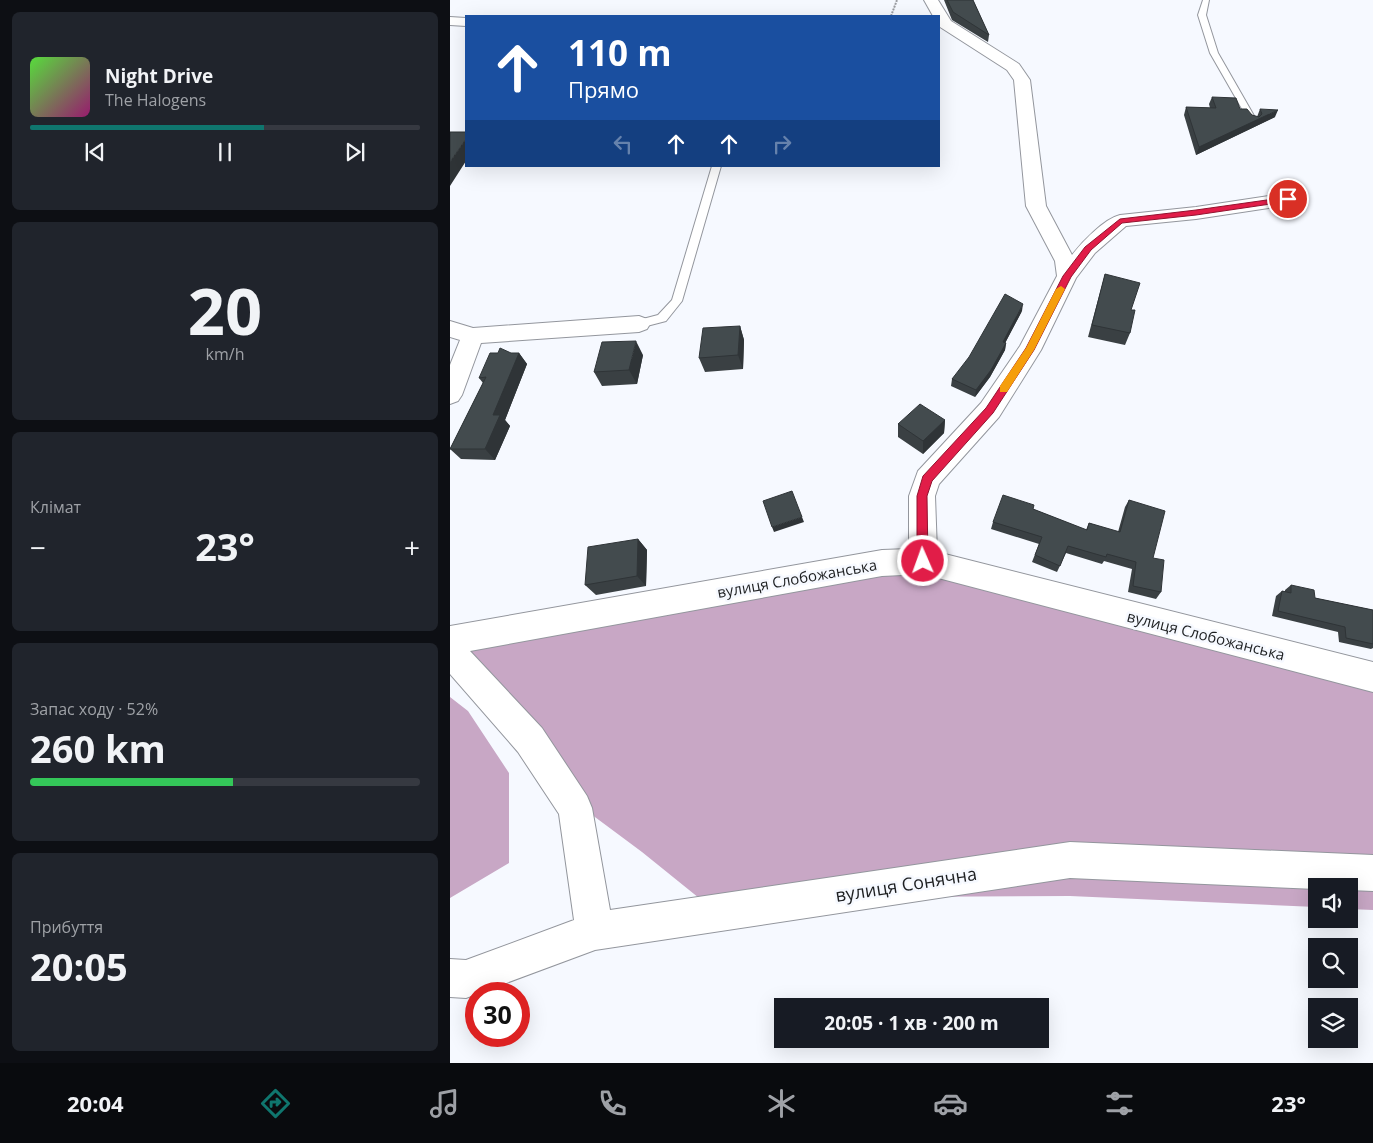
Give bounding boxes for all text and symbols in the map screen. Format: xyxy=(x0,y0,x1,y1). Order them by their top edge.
text: 110 m xyxy=(568,29,672,76)
icon: ahead xyxy=(485,35,550,100)
text: Night Drive xyxy=(105,63,213,89)
text: Прямо xyxy=(568,74,639,104)
text: The Halogens xyxy=(105,89,206,111)
icon: left xyxy=(609,130,637,158)
icon: ahead xyxy=(662,130,690,158)
icon: ahead xyxy=(715,130,743,158)
icon: right xyxy=(768,130,796,158)
icon: previous xyxy=(81,138,109,166)
icon: pause xyxy=(211,138,239,166)
icon: next xyxy=(341,138,369,166)
pin xyxy=(1267,178,1309,220)
icon: arrive xyxy=(1274,185,1302,213)
text: 20 xyxy=(188,266,262,354)
text: km/h xyxy=(206,343,244,365)
text: Клімат xyxy=(30,496,81,518)
text: 23° xyxy=(195,520,255,572)
text: − xyxy=(30,528,46,566)
text: + xyxy=(404,528,420,566)
position arrow xyxy=(896,534,948,586)
street label: вулиця Слобожанська xyxy=(716,554,878,602)
street label: вулиця Слобожанська xyxy=(1125,606,1287,664)
text: Запас ходу · 52% xyxy=(30,698,158,720)
text: 260 km xyxy=(30,722,166,774)
street label: вулиця Сонячна xyxy=(834,861,978,907)
map controls xyxy=(1308,878,1358,1048)
button: sound xyxy=(1308,878,1358,928)
text: Прибуття xyxy=(30,916,103,938)
button: search xyxy=(1308,938,1358,988)
text: 20:05 xyxy=(30,940,128,992)
speed limit sign: 30 xyxy=(465,982,530,1047)
button: layers xyxy=(1308,998,1358,1048)
text: 20:05 · 1 хв · 200 m xyxy=(824,1010,999,1036)
icon: directions xyxy=(258,1086,293,1121)
icon: music xyxy=(427,1086,462,1121)
icon: phone xyxy=(595,1086,630,1121)
icon: climate xyxy=(764,1086,799,1121)
icon: car xyxy=(933,1086,968,1121)
icon: filters xyxy=(1102,1086,1137,1121)
text: 20:04 xyxy=(67,1088,124,1118)
text: 23° xyxy=(1271,1088,1306,1118)

